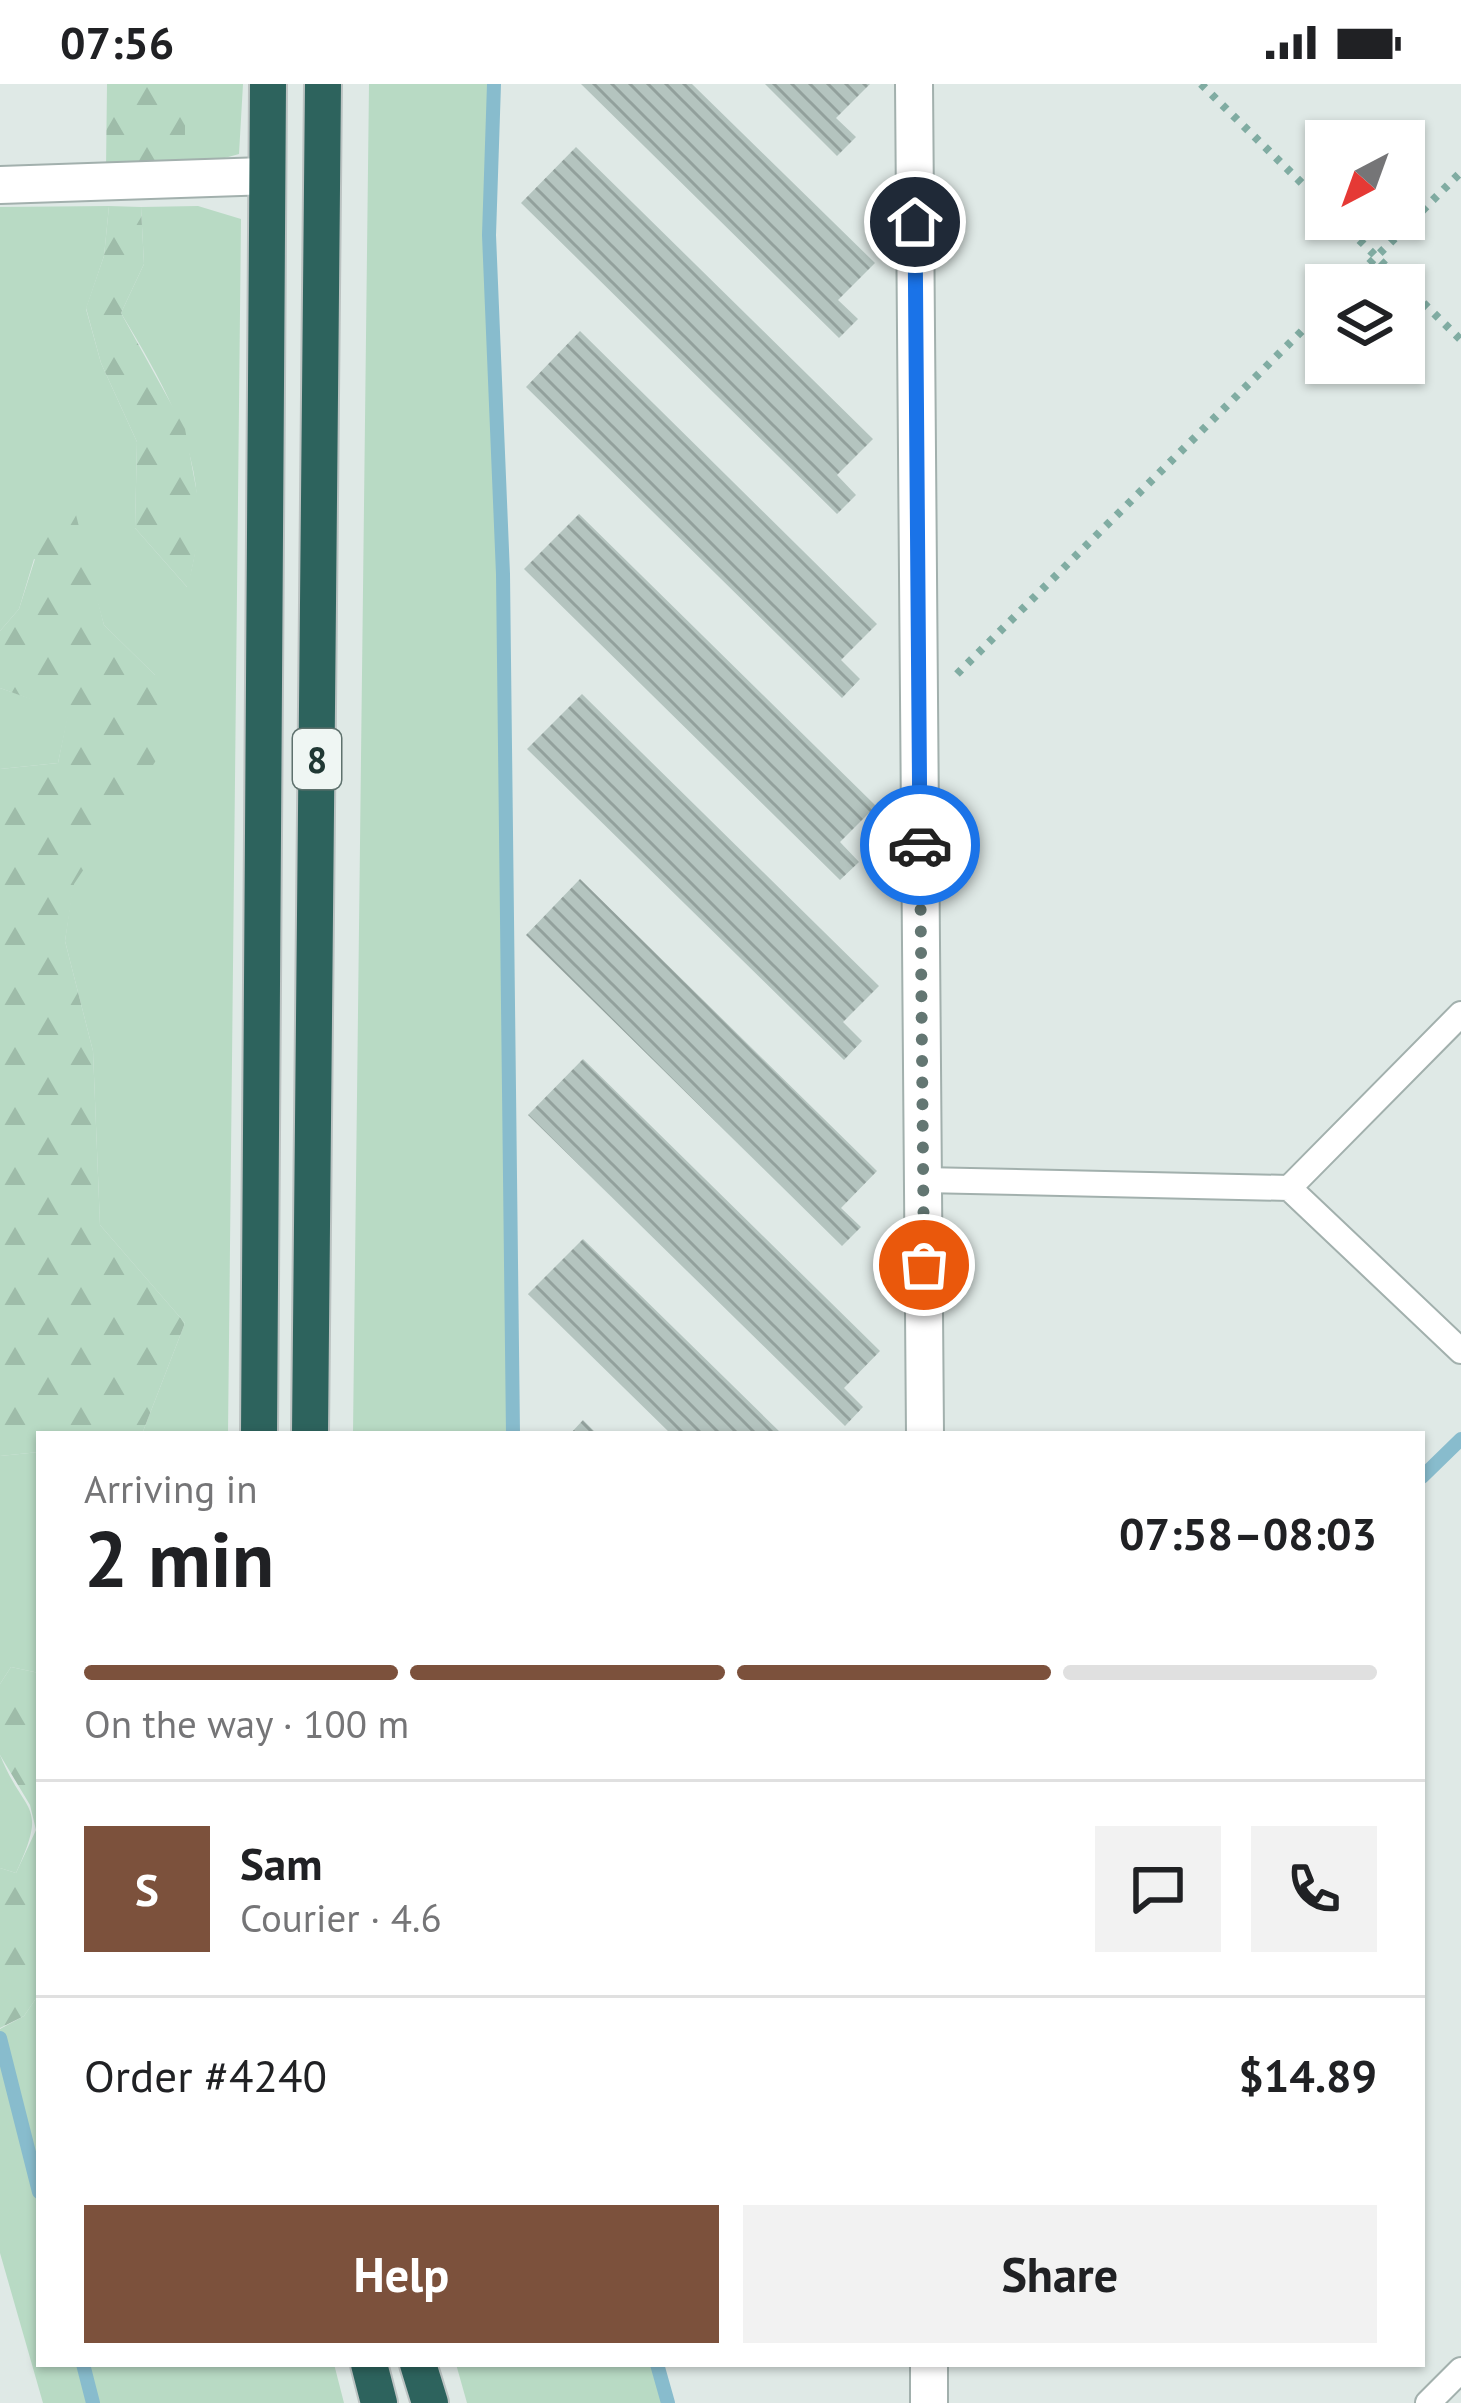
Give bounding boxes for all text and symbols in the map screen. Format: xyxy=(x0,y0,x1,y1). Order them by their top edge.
text: 07:56 xyxy=(60,13,174,71)
north arrow xyxy=(1305,120,1425,240)
map controls xyxy=(1305,120,1425,384)
pin xyxy=(864,171,966,273)
icon: home xyxy=(882,189,948,255)
button: layers xyxy=(1305,264,1425,384)
road number: 8 xyxy=(293,729,341,789)
courier xyxy=(860,785,980,905)
icon: car xyxy=(887,812,953,878)
pin xyxy=(873,1214,975,1316)
icon: bag xyxy=(891,1232,957,1298)
text: Arriving in xyxy=(84,1463,258,1514)
text: 07:58–08:03 xyxy=(1119,1504,1377,1562)
text: 2 min xyxy=(84,1508,274,1609)
text: On the way · 100 m xyxy=(84,1698,409,1749)
button: chat xyxy=(1095,1826,1221,1952)
button: phone xyxy=(1251,1826,1377,1952)
text: Sam xyxy=(240,1834,322,1892)
text: S xyxy=(135,1860,159,1918)
text: Courier · 4.6 xyxy=(240,1892,442,1943)
text: Order #4240 xyxy=(84,2046,327,2104)
text: $14.89 xyxy=(1238,2046,1377,2104)
button: Help xyxy=(84,2205,719,2343)
button: Share xyxy=(743,2205,1377,2343)

